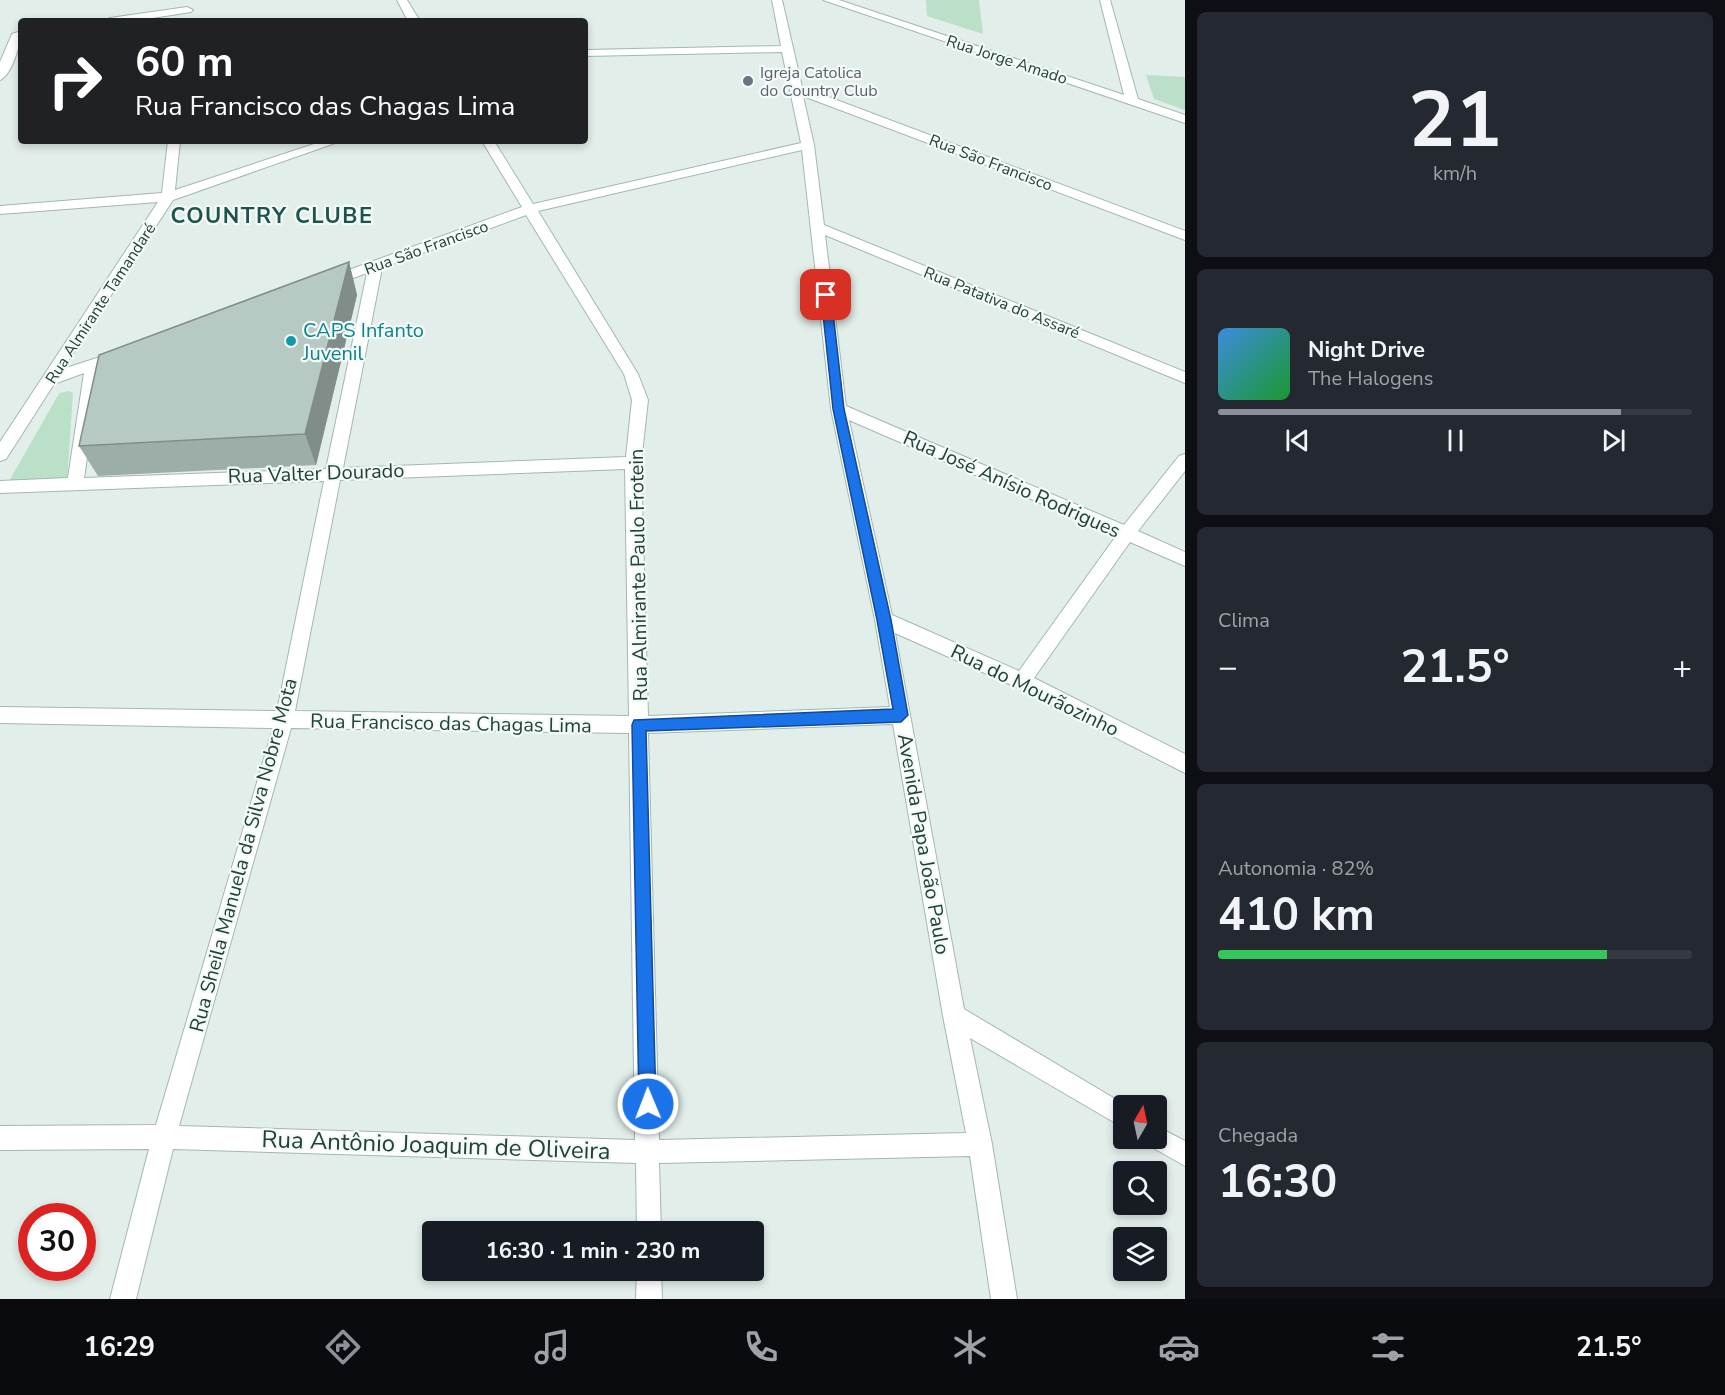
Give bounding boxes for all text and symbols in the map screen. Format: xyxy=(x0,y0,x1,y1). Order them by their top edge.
street label: Rua Jorge Amado xyxy=(943,30,1070,90)
text: 60 m xyxy=(135,34,234,91)
icon: right xyxy=(36,42,114,120)
place label: Igreja Catolica do Country Club xyxy=(760,62,877,102)
text: 21 xyxy=(1408,67,1502,174)
marker: Igreja Catolica do Country Club xyxy=(741,74,755,88)
text: Rua Francisco das Chagas Lima xyxy=(135,88,515,125)
street label: Rua São Francisco xyxy=(926,129,1056,197)
text: km/h xyxy=(1433,160,1477,187)
district label: COUNTRY CLUBE xyxy=(170,201,374,231)
street label: Rua São Francisco xyxy=(361,215,491,281)
street label: Rua Almirante Tamandaré xyxy=(41,219,161,388)
street label: Rua Patativa do Assaré xyxy=(920,262,1083,344)
pin xyxy=(800,269,851,320)
icon: arrive xyxy=(809,278,842,311)
place label: CAPS Infanto Juvenil xyxy=(302,317,424,367)
marker: CAPS Infanto Juvenil xyxy=(284,334,298,348)
text: Night Drive xyxy=(1308,335,1425,365)
text: The Halogens xyxy=(1308,365,1433,392)
street label: Rua José Anísio Rodrigues xyxy=(899,424,1125,545)
icon: previous xyxy=(1281,424,1314,457)
icon: pause xyxy=(1439,424,1472,457)
icon: next xyxy=(1597,424,1630,457)
street label: Rua Almirante Paulo Frotein xyxy=(623,448,654,702)
street label: Rua Valter Dourado xyxy=(227,457,405,490)
text: Clima xyxy=(1218,607,1270,634)
text: 21.5° xyxy=(1400,637,1510,698)
street label: Rua do Mourãozinho xyxy=(946,638,1123,743)
text: − xyxy=(1218,645,1238,690)
text: + xyxy=(1672,645,1692,690)
street label: Rua Sheila Manuela da Silva Nobre Mota xyxy=(183,675,304,1035)
street label: Rua Francisco das Chagas Lima xyxy=(310,708,592,739)
street label: Avenida Papa João Paulo xyxy=(891,732,956,957)
text: Autonomia · 82% xyxy=(1218,855,1374,882)
text: 410 km xyxy=(1218,885,1375,946)
position arrow xyxy=(616,1072,680,1136)
north arrow xyxy=(1113,1095,1167,1149)
map controls xyxy=(1113,1095,1167,1281)
text: Chegada xyxy=(1218,1122,1298,1149)
street label: Rua Antônio Joaquim de Oliveira xyxy=(261,1123,611,1167)
text: 16:30 xyxy=(1218,1152,1337,1213)
button: search xyxy=(1113,1161,1167,1215)
speed limit sign: 30 xyxy=(18,1203,96,1281)
button: layers xyxy=(1113,1227,1167,1281)
text: 16:30 · 1 min · 230 m xyxy=(486,1236,700,1266)
icon: directions xyxy=(322,1326,364,1368)
icon: music xyxy=(531,1326,573,1368)
icon: phone xyxy=(740,1326,782,1368)
icon: climate xyxy=(949,1326,991,1368)
icon: car xyxy=(1158,1326,1200,1368)
icon: filters xyxy=(1367,1326,1409,1368)
text: 16:29 xyxy=(83,1329,155,1366)
text: 21.5° xyxy=(1576,1329,1641,1366)

